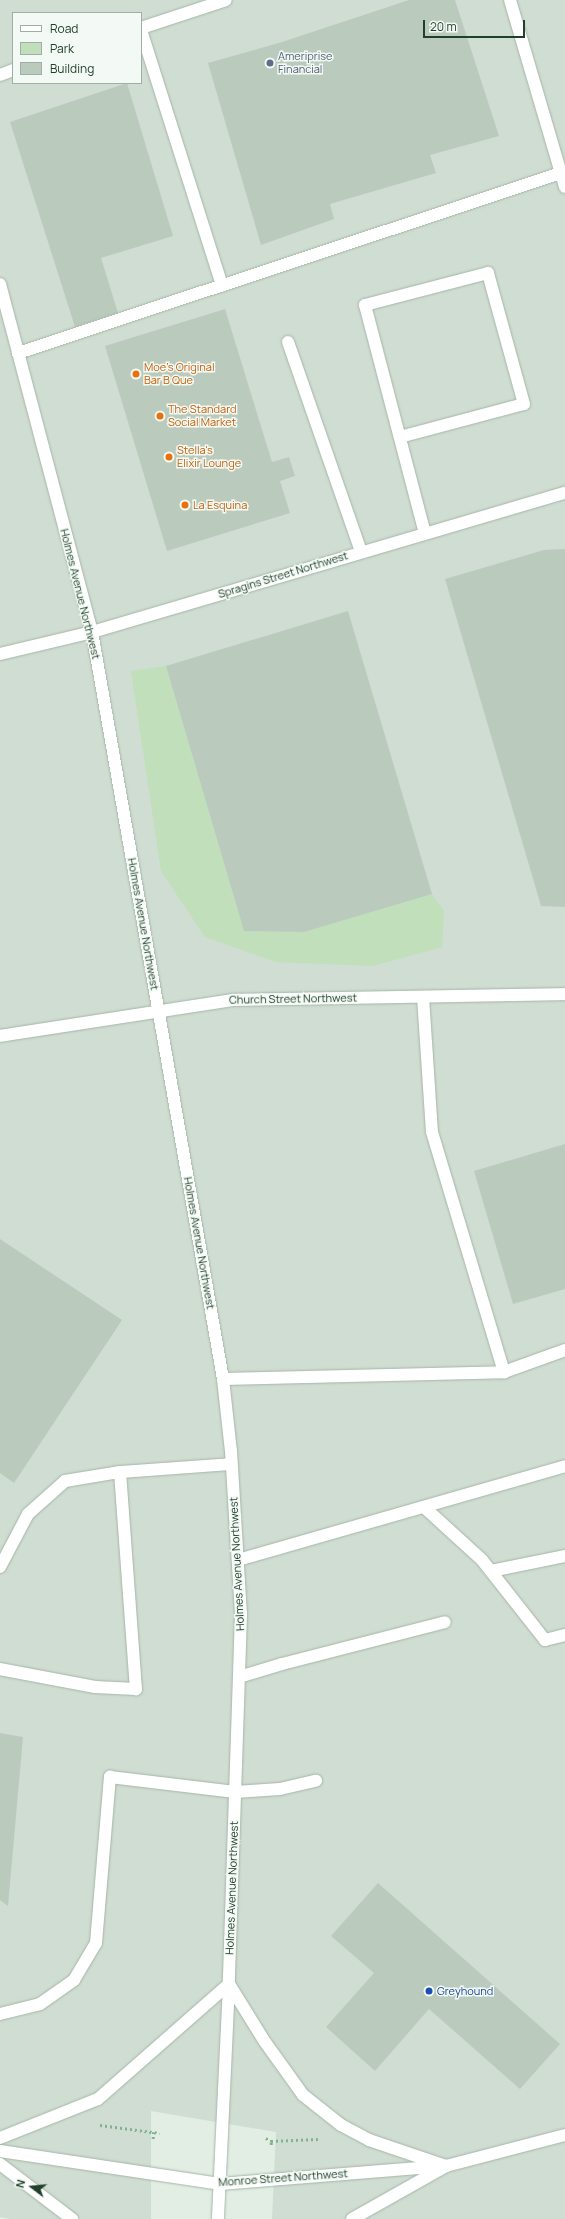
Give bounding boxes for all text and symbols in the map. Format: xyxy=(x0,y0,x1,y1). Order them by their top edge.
legend xyxy=(12,12,142,84)
scale bar xyxy=(425,12,527,38)
text: 20 m xyxy=(430,18,457,35)
text: Road xyxy=(50,20,78,37)
text: Park xyxy=(50,40,74,57)
place label: Ameriprise Financial xyxy=(278,50,332,76)
marker: Ameriprise Financial xyxy=(265,58,275,68)
text: Building xyxy=(50,60,94,77)
place label: Moe's Original Bar B Que xyxy=(144,361,214,387)
marker: Moe's Original Bar B Que xyxy=(131,369,141,379)
place label: The Standard Social Market xyxy=(168,403,237,429)
marker: The Standard Social Market xyxy=(155,411,165,421)
place label: Stella's Elixir Lounge xyxy=(177,444,241,470)
marker: Stella's Elixir Lounge xyxy=(164,452,174,462)
place label: La Esquina xyxy=(193,498,247,512)
marker: La Esquina xyxy=(180,500,190,510)
street label: Holmes Avenue Northwest xyxy=(57,527,103,661)
street label: Spragins Street Northwest xyxy=(217,549,349,601)
street label: Holmes Avenue Northwest xyxy=(125,857,161,991)
street label: Church Street Northwest xyxy=(229,991,357,1007)
street label: Holmes Avenue Northwest xyxy=(181,1176,217,1310)
street label: Holmes Avenue Northwest xyxy=(227,1497,247,1631)
street label: Holmes Avenue Northwest xyxy=(223,1821,241,1955)
place label: Greyhound xyxy=(437,1984,493,1998)
marker: Greyhound xyxy=(424,1986,434,1996)
north arrow xyxy=(12,2167,52,2207)
street label: Monroe Street Northwest xyxy=(218,2167,348,2189)
text: N xyxy=(12,2178,28,2189)

